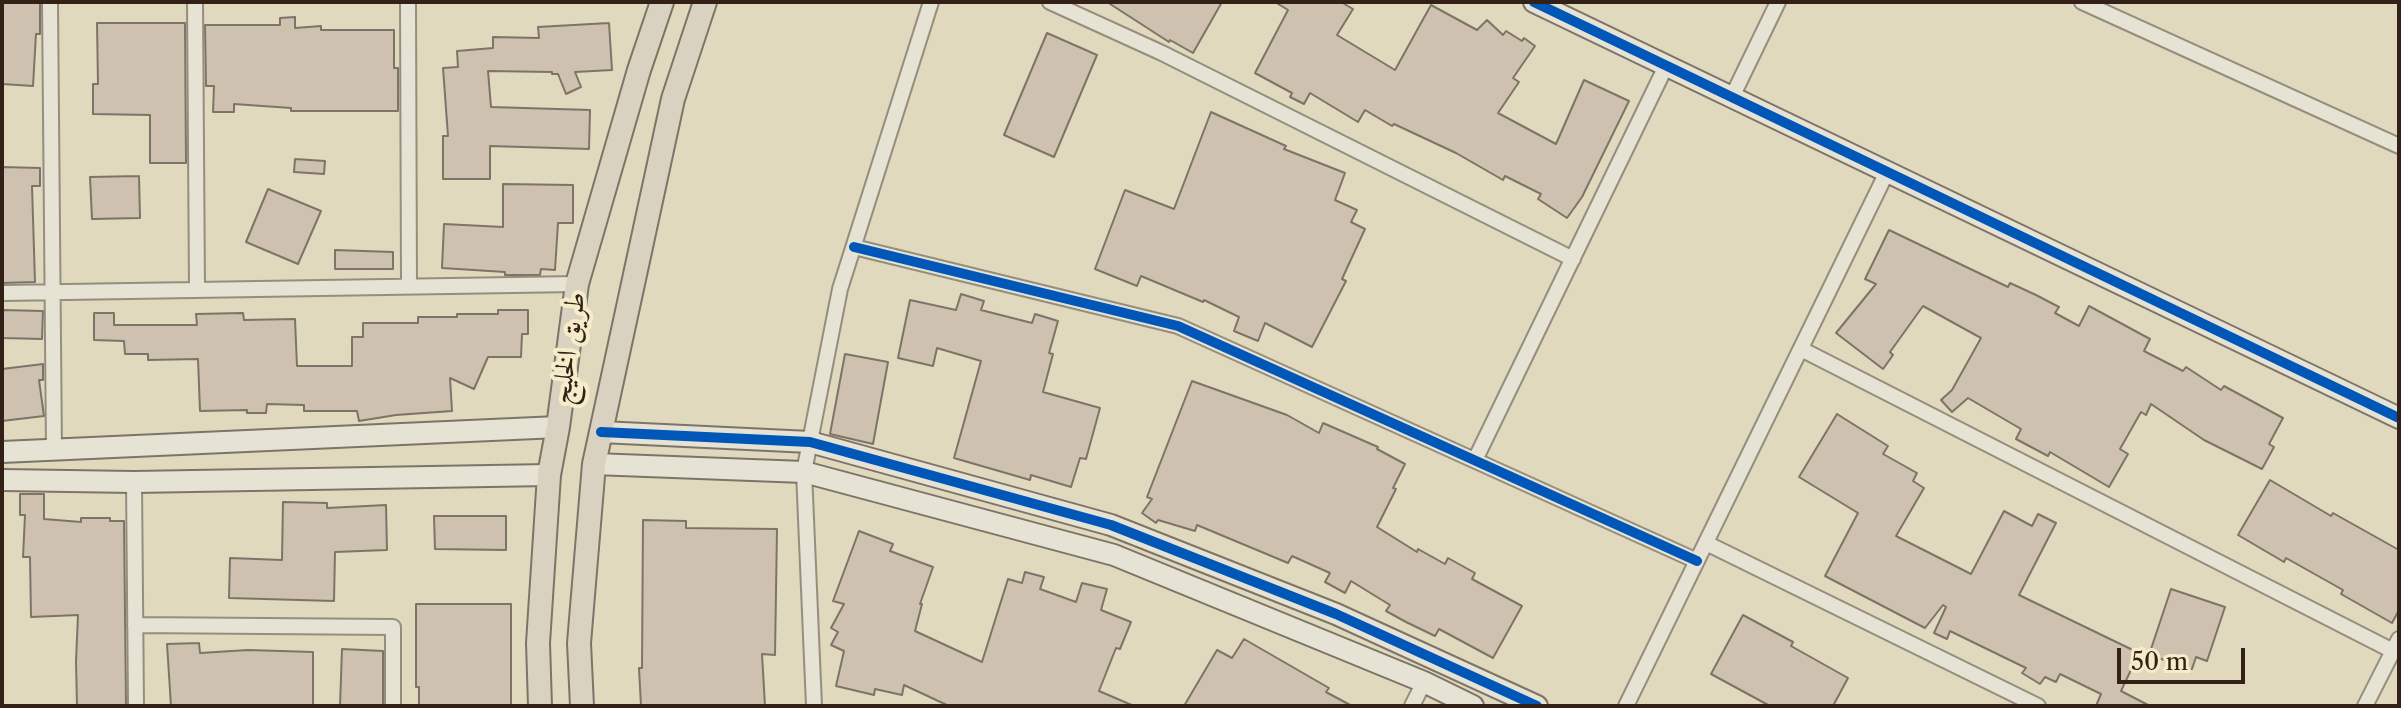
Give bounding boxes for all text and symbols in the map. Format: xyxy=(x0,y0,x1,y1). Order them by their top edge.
street label: طريق الخليج xyxy=(545,290,593,406)
scale bar xyxy=(2121,632,2249,682)
text: 50 m xyxy=(2131,647,2188,676)

